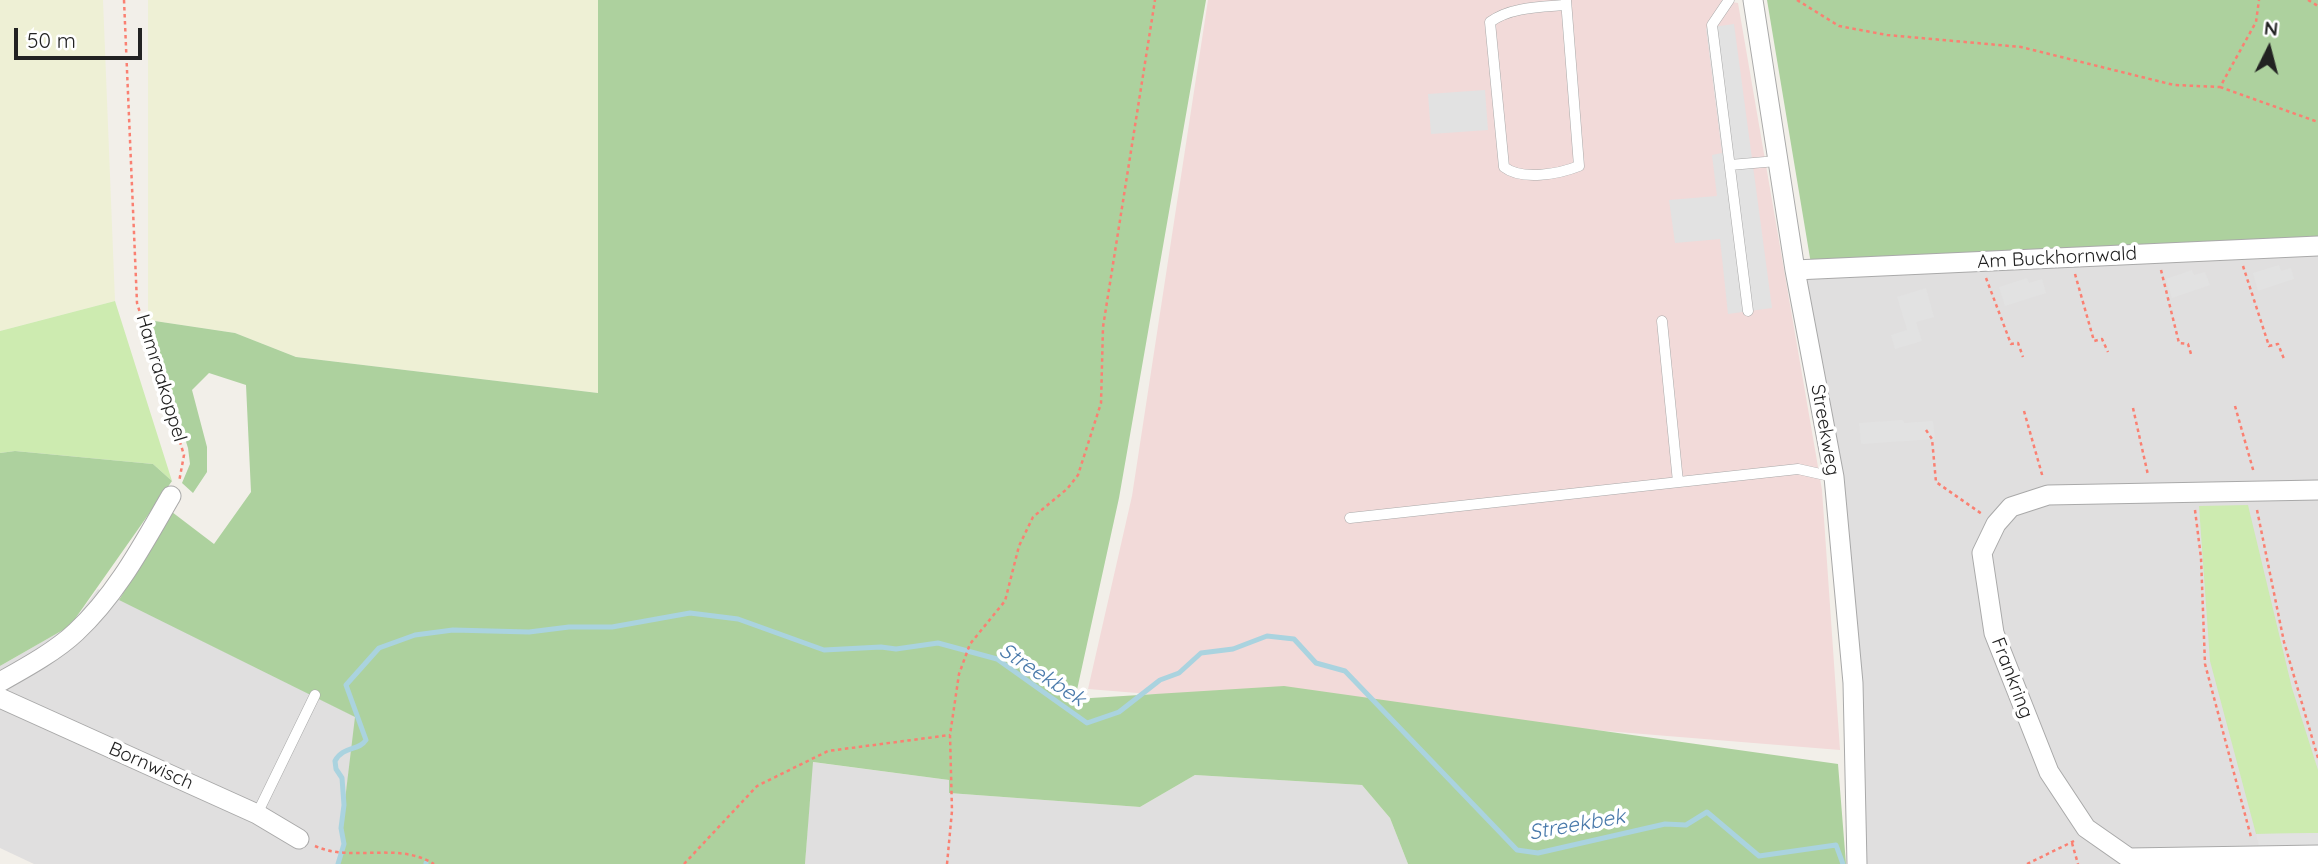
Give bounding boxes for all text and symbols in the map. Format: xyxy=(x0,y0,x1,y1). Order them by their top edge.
scale bar xyxy=(18,14,145,58)
north arrow xyxy=(2234,14,2304,84)
text: N xyxy=(2263,15,2279,41)
text: 50 m xyxy=(27,27,76,53)
street label: Am Buckhornwald xyxy=(1976,242,2138,274)
street label: Hamraakoppel xyxy=(131,311,191,445)
street label: Streekweg xyxy=(1806,383,1844,477)
street label: Frankring xyxy=(1986,634,2038,722)
water label: Streekbek xyxy=(994,638,1090,712)
street label: Bornwisch xyxy=(105,737,197,795)
water label: Streekbek xyxy=(1527,804,1627,846)

